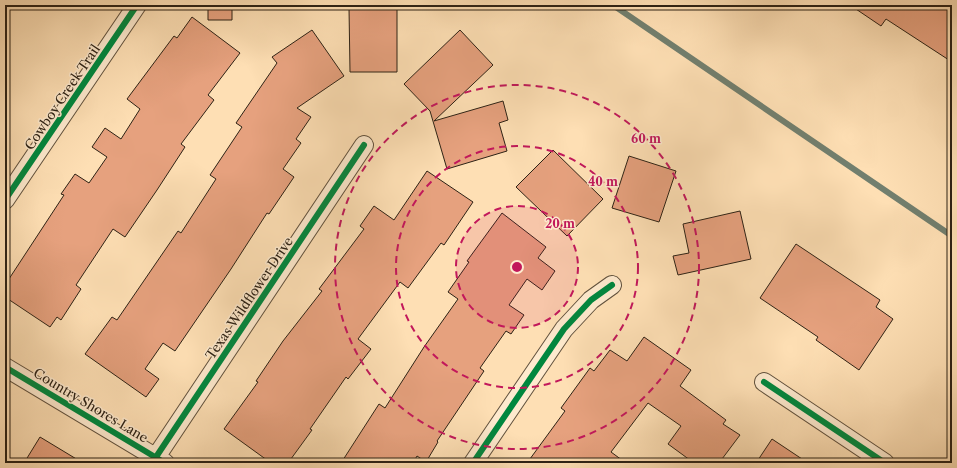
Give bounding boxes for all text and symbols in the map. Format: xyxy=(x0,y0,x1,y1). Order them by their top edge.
street label: Cowboy Creek Trail xyxy=(21,41,103,153)
text: 60 m xyxy=(631,131,661,146)
text: 40 m xyxy=(588,174,618,189)
text: 20 m xyxy=(545,216,575,231)
street label: Texas Wildflower Drive xyxy=(202,234,296,362)
centre of rings xyxy=(510,260,524,274)
street label: Country Shores Lane xyxy=(31,364,151,446)

